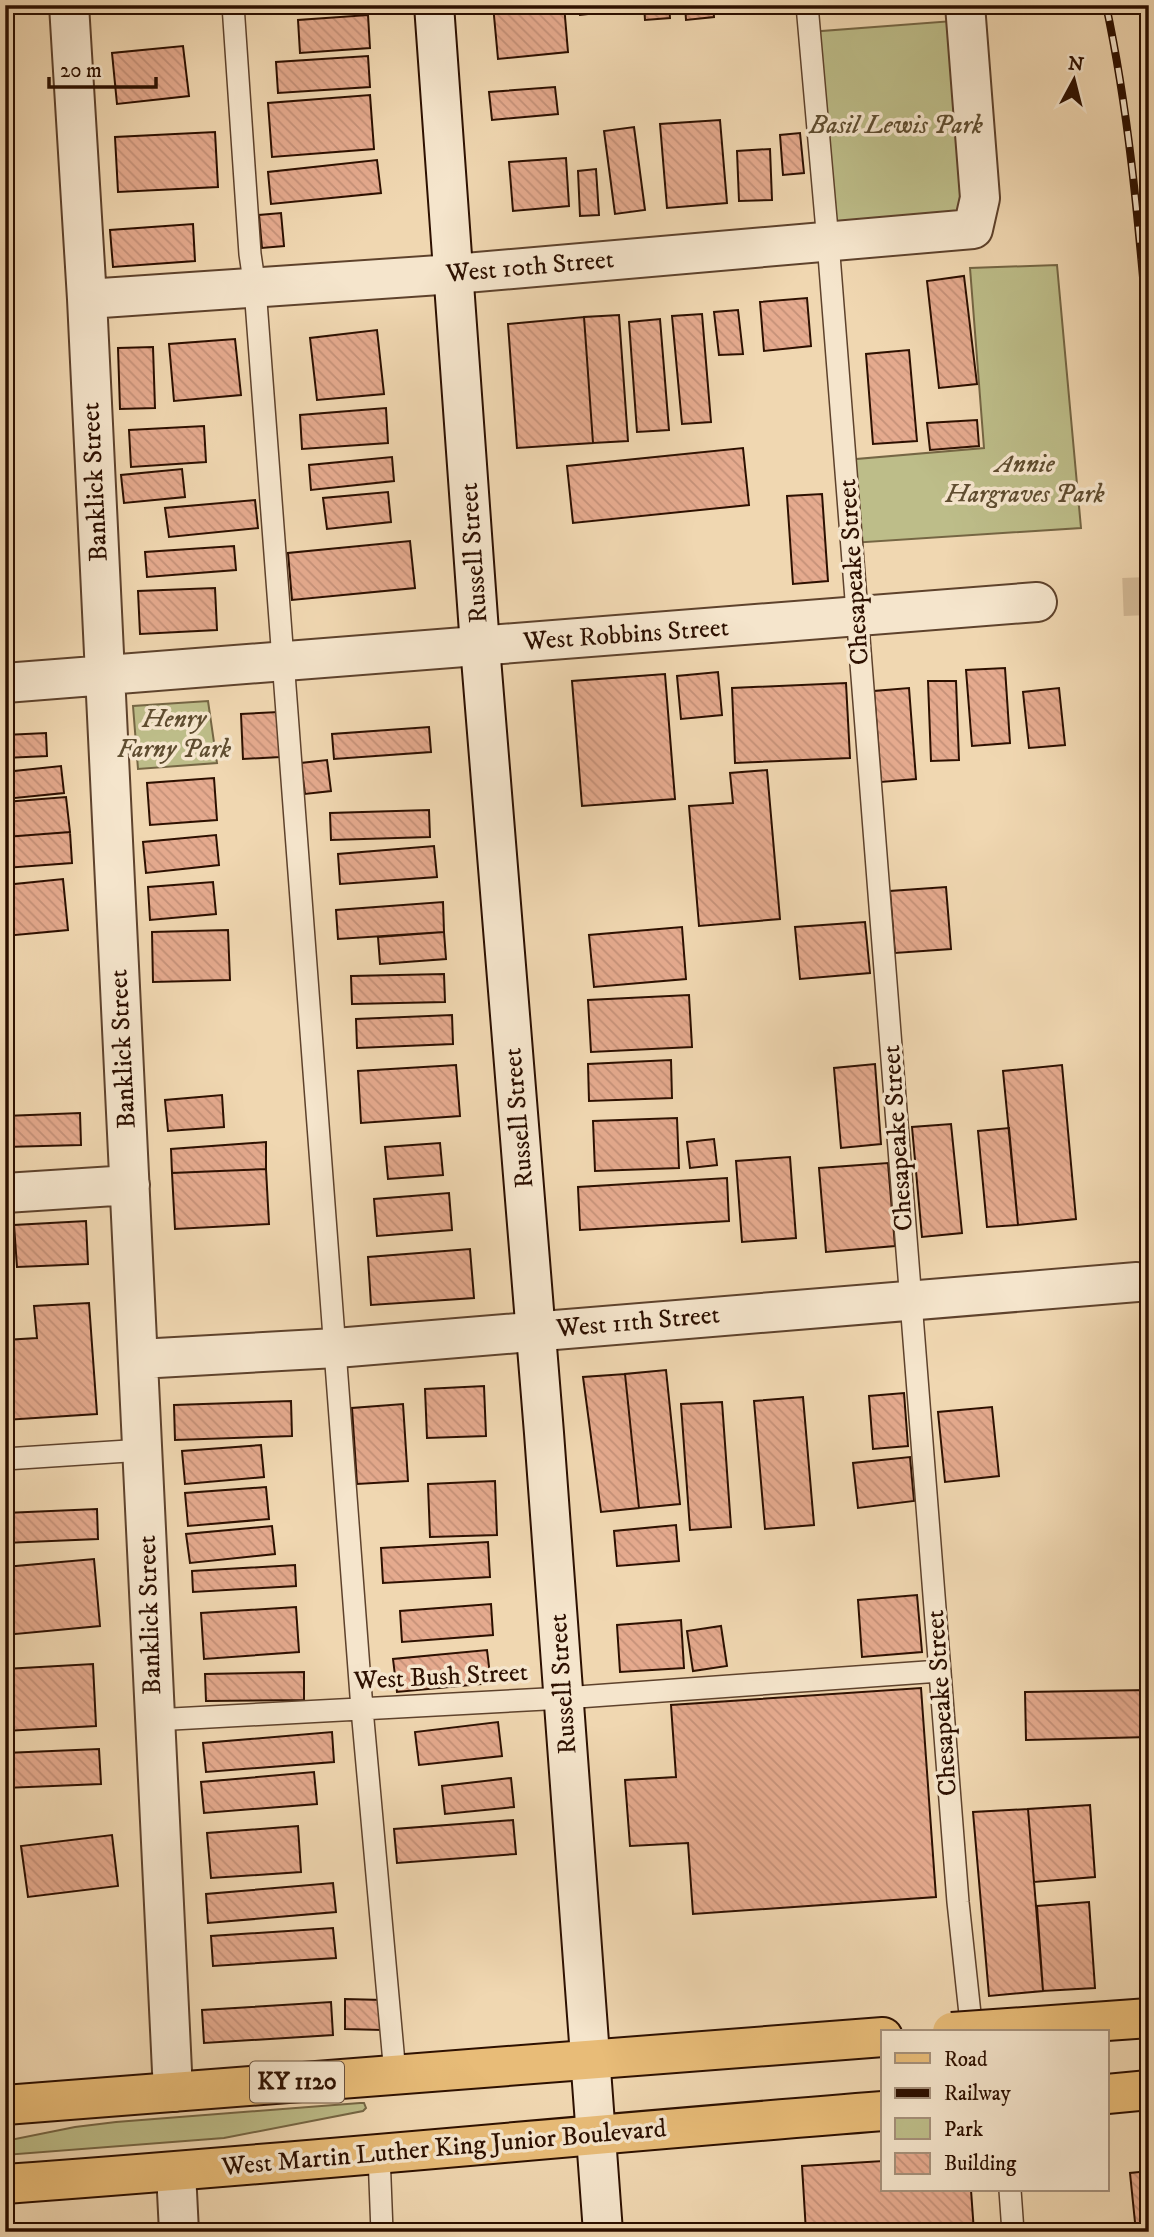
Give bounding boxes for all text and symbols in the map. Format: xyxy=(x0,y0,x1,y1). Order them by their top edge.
scale bar xyxy=(49,46,156,90)
north arrow xyxy=(1038,46,1108,116)
text: N xyxy=(1067,52,1085,77)
text: 20 m xyxy=(60,58,102,84)
park label: Basil Lewis Park xyxy=(808,109,983,142)
street label: West 10th Street xyxy=(444,243,615,291)
street label: Banklick Street xyxy=(74,401,116,563)
park label: Annie Hargraves Park xyxy=(944,448,1105,511)
street label: Chesapeake Street xyxy=(831,478,877,666)
street label: Russell Street xyxy=(453,482,495,624)
street label: West Robbins Street xyxy=(521,611,730,659)
park label: Henry Farny Park xyxy=(117,703,231,766)
street label: Banklick Street xyxy=(102,968,144,1130)
street label: Chesapeake Street xyxy=(875,1044,921,1232)
street label: Russell Street xyxy=(496,1046,542,1190)
street label: West 11th Street xyxy=(554,1298,721,1346)
street label: Banklick Street xyxy=(131,1535,169,1695)
street label: Chesapeake Street xyxy=(919,1609,965,1797)
street label: Russell Street xyxy=(542,1613,584,1755)
street label: West Bush Street xyxy=(352,1656,529,1698)
legend xyxy=(881,2030,1108,2192)
text: Road xyxy=(944,2047,988,2073)
road number: KY 1120 xyxy=(250,2062,344,2102)
text: Railway xyxy=(944,2081,1012,2107)
street label: West Martin Luther King Junior Boulevard xyxy=(219,2112,668,2184)
text: Park xyxy=(944,2117,984,2143)
text: Building xyxy=(944,2151,1017,2177)

